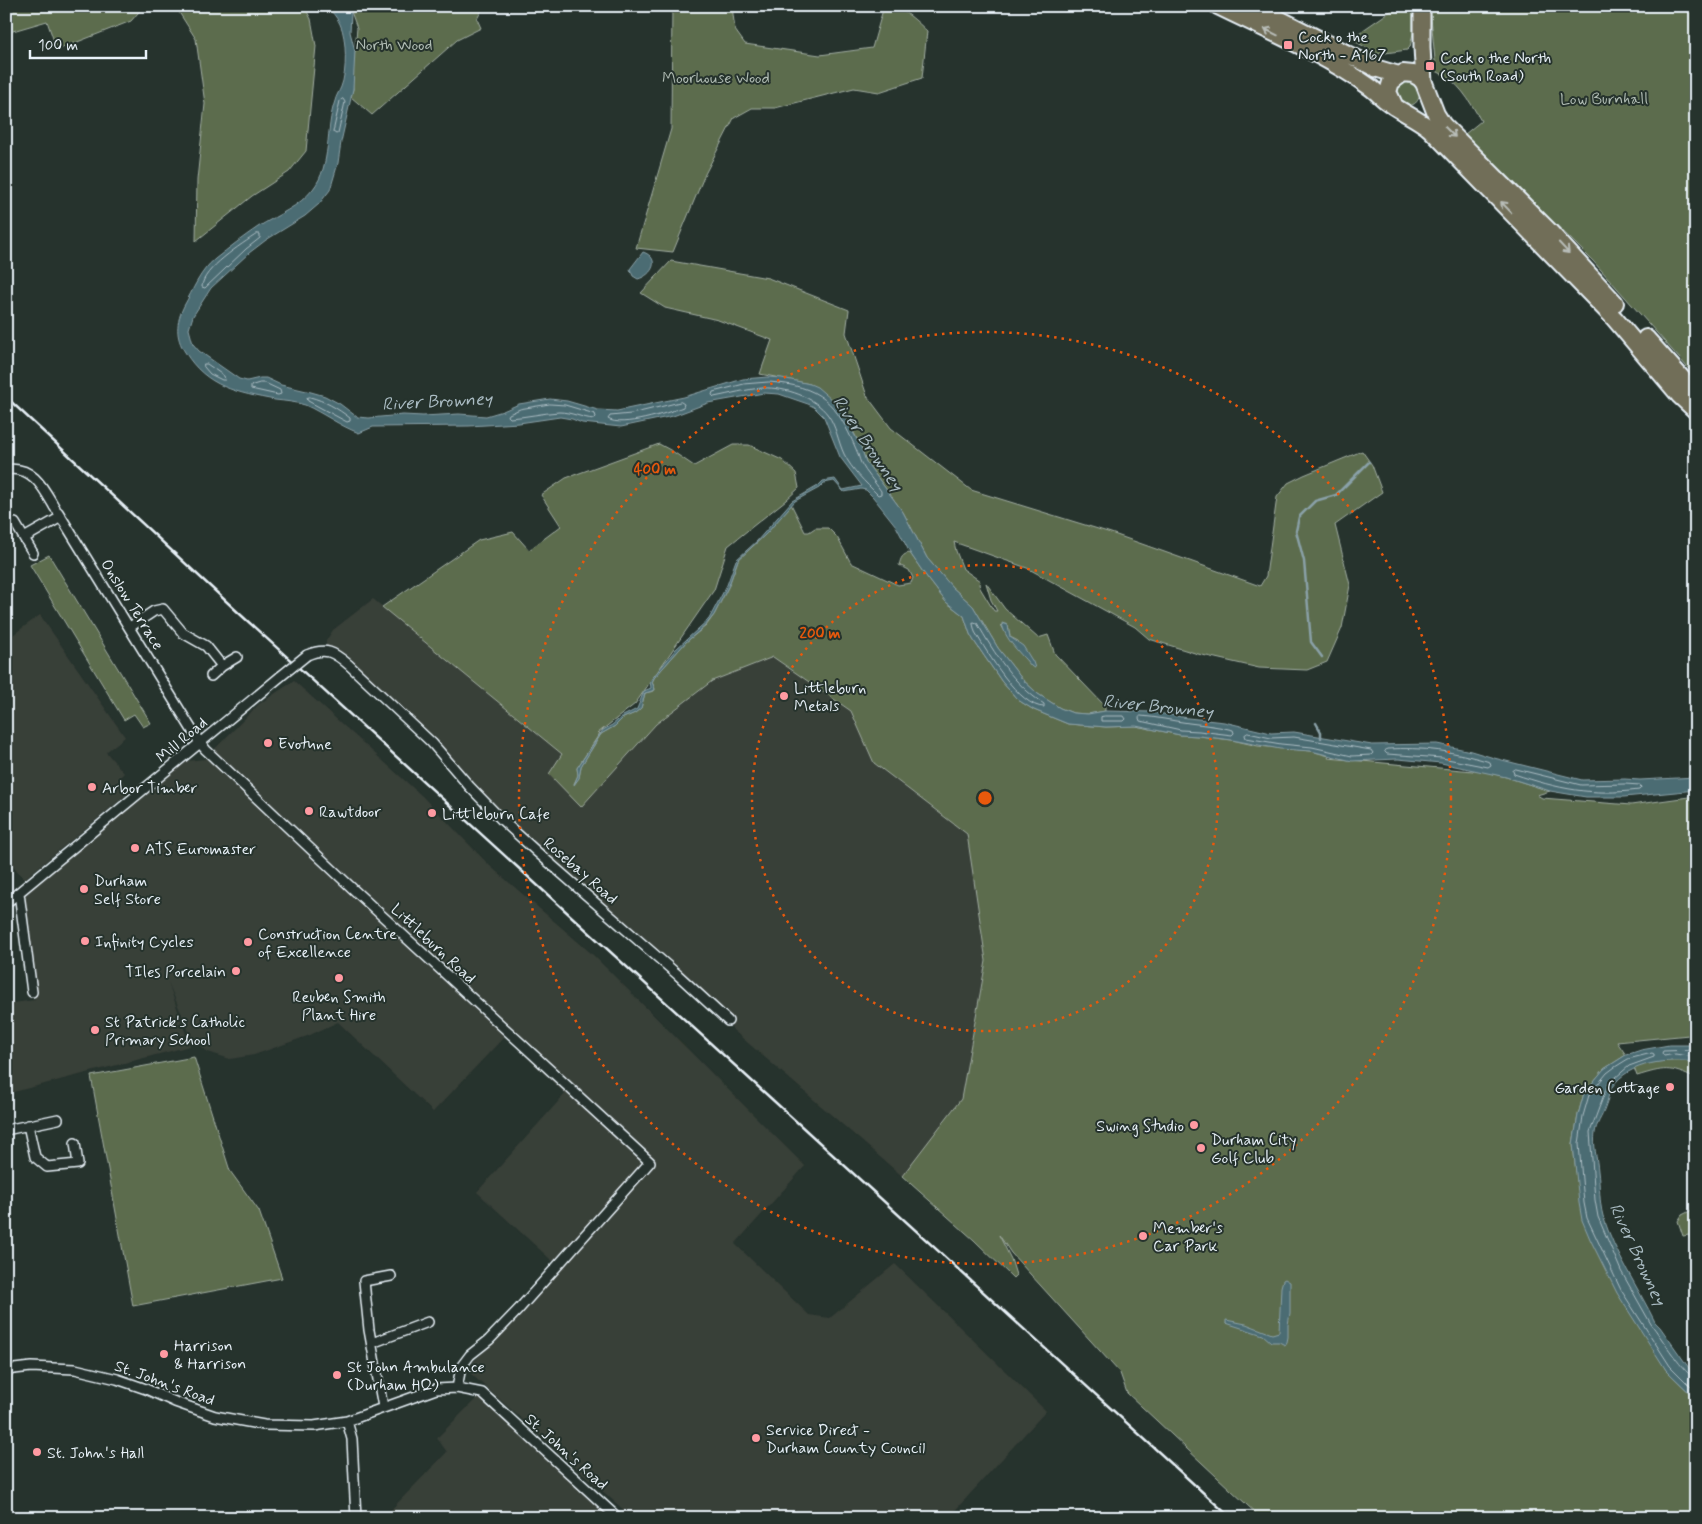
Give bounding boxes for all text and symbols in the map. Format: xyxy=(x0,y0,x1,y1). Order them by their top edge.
one-way arrow xyxy=(1264,26,1279,36)
place label: Cock o the North - A167 xyxy=(1298,27,1386,66)
scale bar xyxy=(30,28,146,60)
park label: North Wood xyxy=(356,35,432,56)
text: 100 m xyxy=(38,36,78,56)
marker: Cock o the North - A167 xyxy=(1282,39,1294,51)
place label: Cock o the North (South Road) xyxy=(1440,48,1551,87)
marker: Cock o the North (South Road) xyxy=(1424,60,1436,72)
park label: Moorhouse Wood xyxy=(662,68,770,89)
park label: Low Burnhall xyxy=(1560,89,1648,110)
one-way arrow xyxy=(1444,126,1457,138)
one-way arrow xyxy=(1501,202,1513,214)
one-way arrow xyxy=(1558,242,1570,254)
water label: River Browney xyxy=(381,387,494,417)
water label: River Browney xyxy=(826,391,909,497)
text: 400 m xyxy=(634,460,676,480)
street label: Onslow Terrace xyxy=(95,555,168,654)
text: 200 m xyxy=(800,624,841,644)
place label: Littleburn Metals xyxy=(794,678,866,717)
water label: River Browney xyxy=(1102,689,1216,725)
marker: Littleburn Metals xyxy=(778,690,790,702)
street label: Mill Road xyxy=(152,712,212,768)
place label: Evotune xyxy=(278,734,332,755)
marker: Evotune xyxy=(262,737,274,749)
place label: Arbor Timber xyxy=(102,778,198,799)
marker: Arbor Timber xyxy=(86,781,98,793)
centre of rings xyxy=(976,789,994,807)
place label: Rawtdoor xyxy=(319,802,381,823)
place label: Littleburn Cafe xyxy=(442,804,550,825)
marker: Rawtdoor xyxy=(303,805,315,817)
marker: Littleburn Cafe xyxy=(426,807,438,819)
street label: Rosebay Road xyxy=(538,833,622,909)
place label: ATS Euromaster xyxy=(145,839,256,860)
marker: ATS Euromaster xyxy=(129,842,141,854)
place label: Durham Self Store xyxy=(94,871,161,910)
marker: Durham Self Store xyxy=(78,883,90,895)
street label: Littleburn Road xyxy=(386,899,480,989)
place label: Construction Centre of Excellence xyxy=(258,924,397,963)
place label: Infinity Cycles xyxy=(95,932,194,953)
marker: Infinity Cycles xyxy=(79,935,91,947)
marker: Construction Centre of Excellence xyxy=(242,936,254,948)
place label: TIles Porcelain xyxy=(125,962,226,983)
marker: TIles Porcelain xyxy=(230,965,242,977)
marker: Reuben Smith Plant Hire xyxy=(333,972,345,984)
place label: Reuben Smith Plant Hire xyxy=(292,987,386,1026)
place label: St Patrick's Catholic Primary School xyxy=(105,1012,245,1051)
marker: St Patrick's Catholic Primary School xyxy=(89,1024,101,1036)
place label: Garden Cottage xyxy=(1554,1078,1660,1099)
marker: Garden Cottage xyxy=(1664,1081,1676,1093)
place label: Swing Studio xyxy=(1096,1116,1184,1137)
marker: Swing Studio xyxy=(1188,1119,1200,1131)
place label: Durham City Golf Club xyxy=(1211,1130,1297,1169)
marker: Durham City Golf Club xyxy=(1195,1142,1207,1154)
water label: River Browney xyxy=(1603,1199,1672,1311)
place label: Member's Car Park xyxy=(1153,1218,1223,1257)
marker: Member's Car Park xyxy=(1137,1230,1149,1242)
place label: Harrison & Harrison xyxy=(174,1336,246,1375)
marker: Harrison & Harrison xyxy=(158,1348,170,1360)
street label: St. John's Road xyxy=(111,1356,218,1411)
place label: St John Ambulance (Durham HQ) xyxy=(347,1357,485,1396)
marker: St John Ambulance (Durham HQ) xyxy=(331,1369,343,1381)
street label: St. John's Road xyxy=(520,1409,612,1495)
place label: Service Direct - Durham County Council xyxy=(766,1420,925,1459)
marker: Service Direct - Durham County Council xyxy=(750,1432,762,1444)
place label: St. John's Hall xyxy=(47,1443,144,1464)
marker: St. John's Hall xyxy=(31,1446,43,1458)

